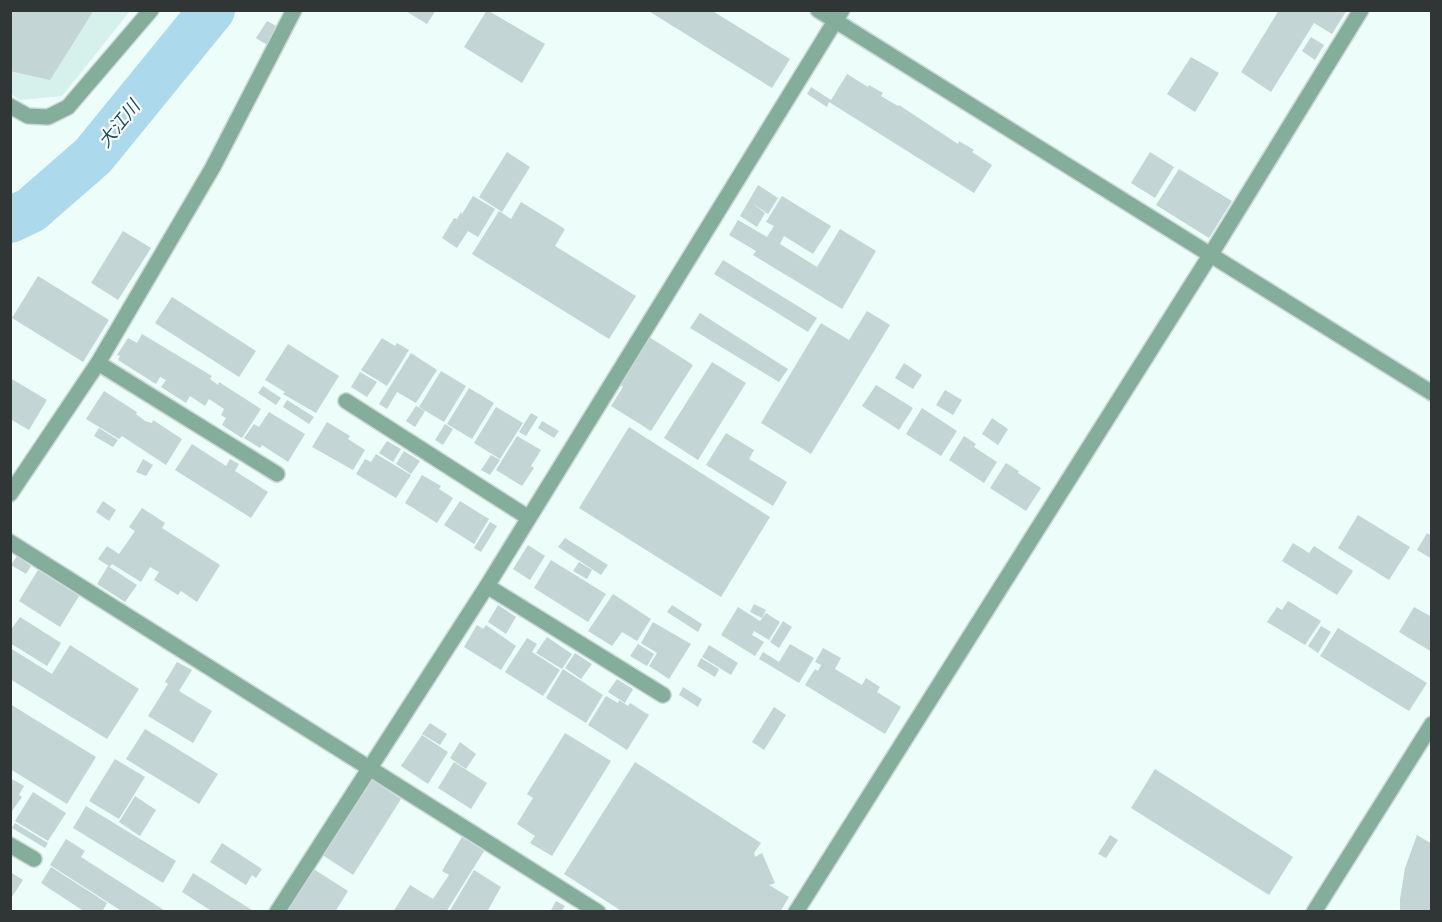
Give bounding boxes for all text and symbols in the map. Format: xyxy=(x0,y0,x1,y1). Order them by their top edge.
water label: 大江川 xyxy=(94,95,145,151)

